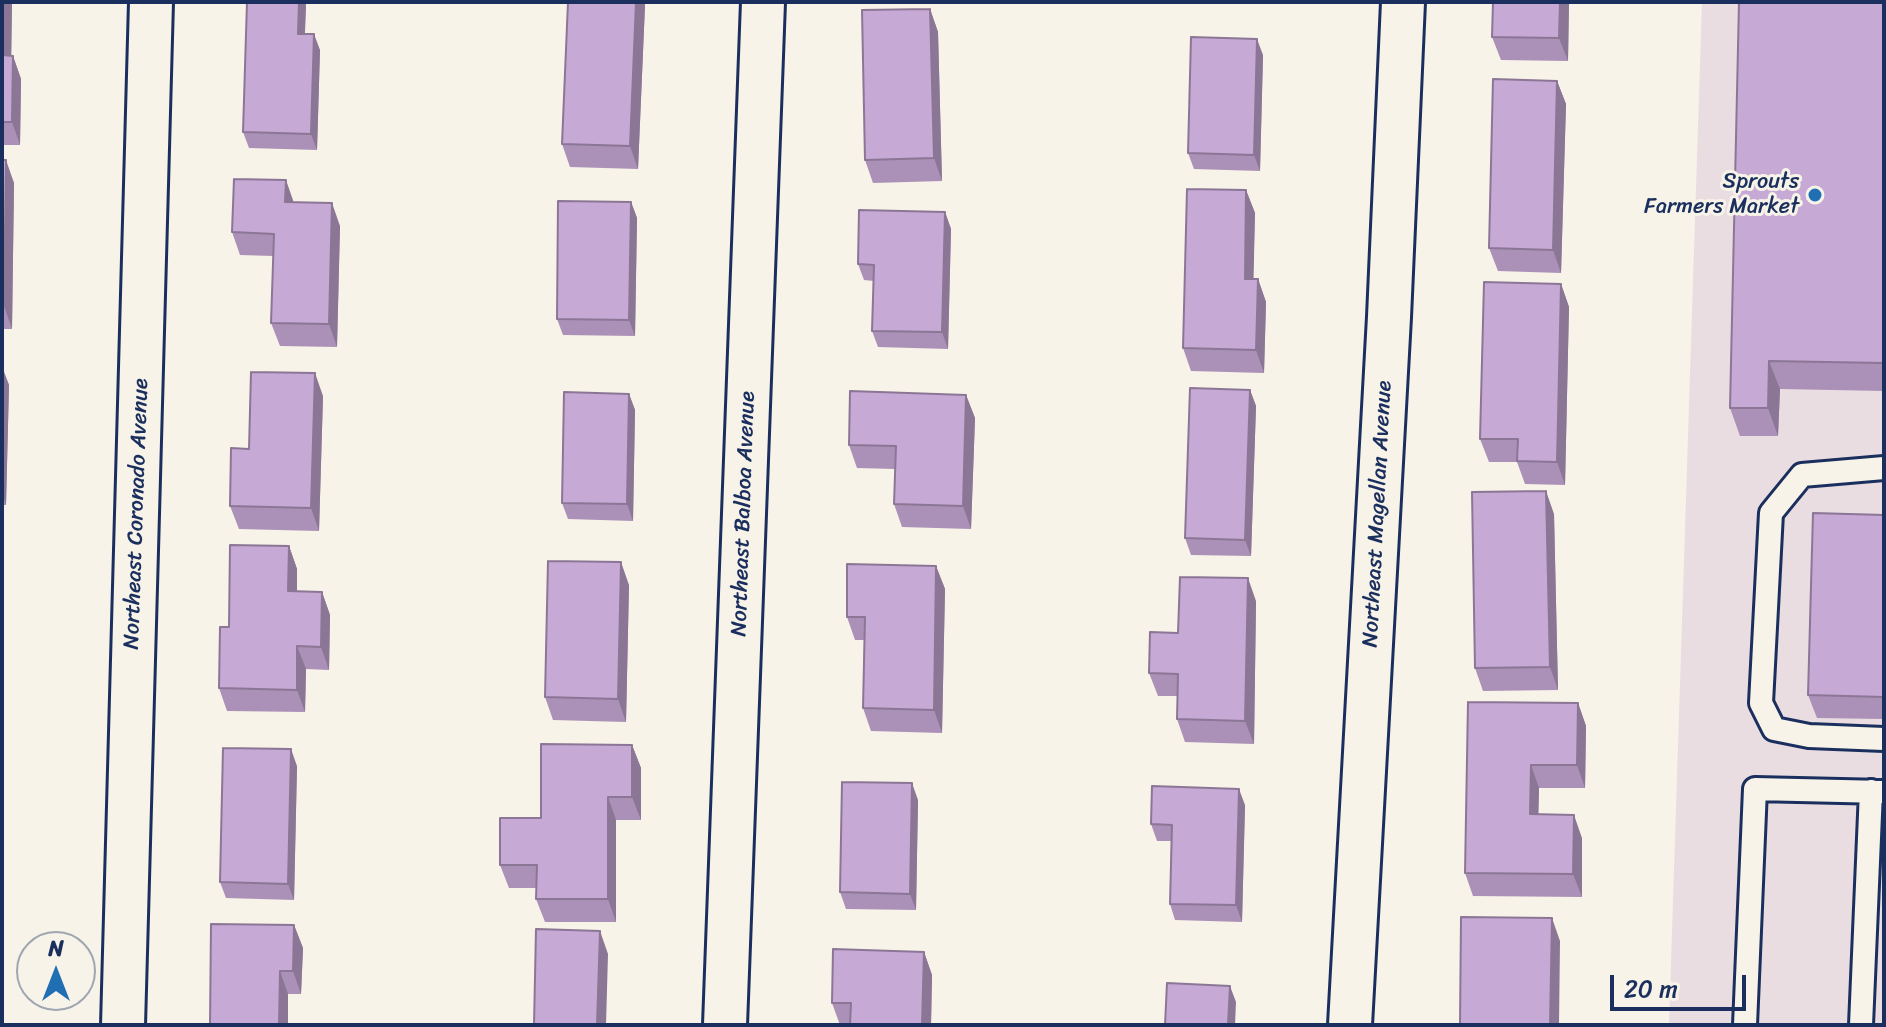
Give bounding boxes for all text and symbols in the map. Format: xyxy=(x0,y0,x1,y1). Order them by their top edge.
place label: Sprouts Farmers Market xyxy=(1644,169,1799,220)
marker: Sprouts Farmers Market xyxy=(1806,186,1824,204)
street label: Northeast Coronado Avenue xyxy=(119,378,155,650)
street label: Northeast Magellan Avenue xyxy=(1358,380,1398,648)
street label: Northeast Balboa Avenue xyxy=(727,391,761,637)
text: N xyxy=(48,929,64,968)
north arrow xyxy=(16,931,96,1011)
scale bar xyxy=(1614,959,1750,1009)
text: 20 m xyxy=(1624,968,1678,1010)

